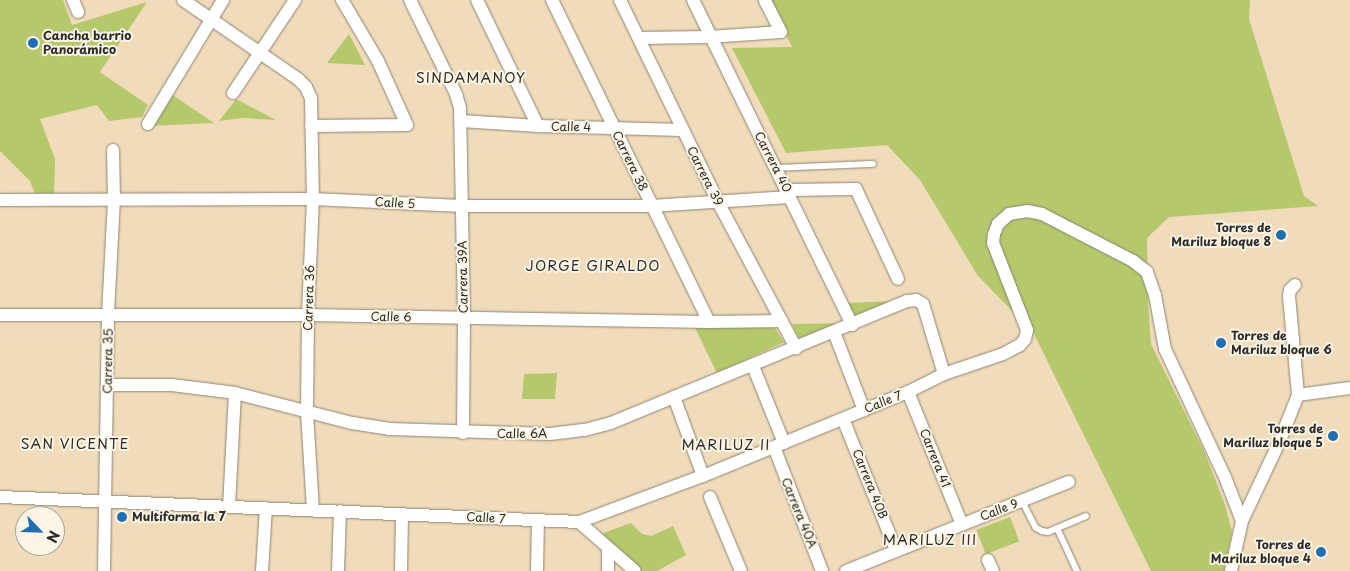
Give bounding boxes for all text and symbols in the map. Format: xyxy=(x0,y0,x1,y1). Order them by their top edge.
place label: Cancha barrio Panorámico xyxy=(43,29,131,57)
marker: Cancha barrio Panorámico xyxy=(27,37,39,49)
district label: SINDAMANOY xyxy=(414,70,528,86)
street label: Calle 4 xyxy=(550,119,592,135)
street label: Carrera 38 xyxy=(609,129,651,193)
street label: Carrera 40 xyxy=(751,129,795,195)
street label: Carrera 39 xyxy=(684,144,726,208)
street label: Calle 5 xyxy=(374,195,416,211)
place label: Torres de Mariluz bloque 8 xyxy=(1171,221,1271,249)
marker: Torres de Mariluz bloque 8 xyxy=(1275,229,1287,241)
street label: Carrera 39A xyxy=(455,240,471,314)
district label: JORGE GIRALDO xyxy=(525,258,661,274)
street label: Carrera 36 xyxy=(301,265,317,331)
street label: Calle 6 xyxy=(370,309,412,325)
street label: Carrera 35 xyxy=(100,328,116,394)
place label: Torres de Mariluz bloque 6 xyxy=(1231,329,1332,357)
marker: Torres de Mariluz bloque 6 xyxy=(1215,337,1227,349)
street label: Calle 7 xyxy=(862,388,904,416)
place label: Torres de Mariluz bloque 5 xyxy=(1223,422,1323,450)
street label: Carrera 41 xyxy=(917,426,953,490)
street label: Calle 6A xyxy=(497,427,547,441)
marker: Torres de Mariluz bloque 5 xyxy=(1327,430,1339,442)
district label: SAN VICENTE xyxy=(20,436,130,452)
district label: MARILUZ II xyxy=(680,437,772,453)
street label: Carrera 40B xyxy=(849,447,891,521)
street label: Carrera 40A xyxy=(778,475,820,551)
street label: Calle 9 xyxy=(978,496,1020,524)
north arrow xyxy=(15,506,65,556)
place label: Multiforma la 7 xyxy=(132,510,227,524)
street label: Calle 7 xyxy=(466,510,506,526)
marker: Multiforma la 7 xyxy=(116,511,128,523)
text: N xyxy=(41,528,65,546)
district label: MARILUZ III xyxy=(882,532,978,548)
place label: Torres de Mariluz bloque 4 xyxy=(1210,538,1311,566)
marker: Torres de Mariluz bloque 4 xyxy=(1315,546,1327,558)

